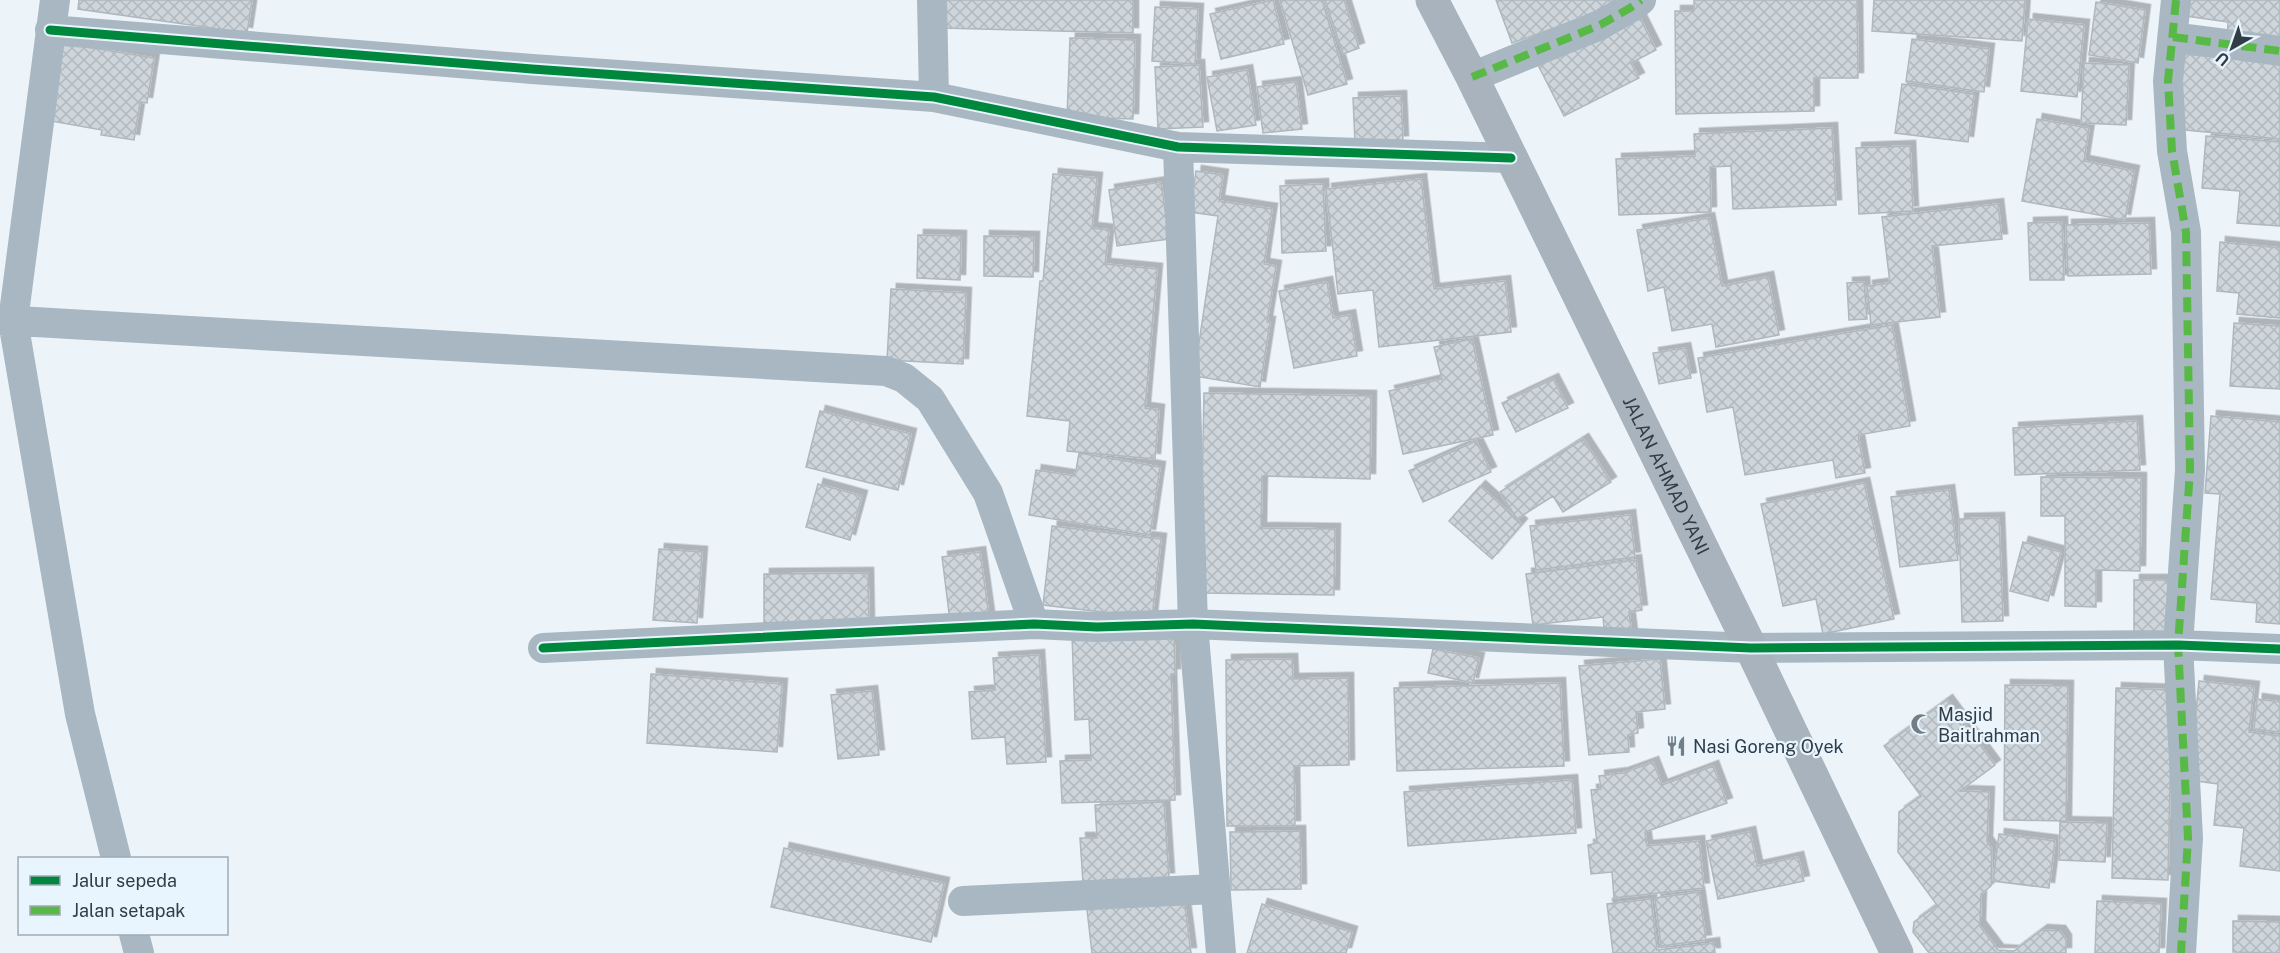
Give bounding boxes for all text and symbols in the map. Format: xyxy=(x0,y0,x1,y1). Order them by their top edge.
north arrow xyxy=(2202,18,2262,78)
text: U xyxy=(2212,48,2233,70)
street label: JALAN AHMAD YANI xyxy=(1619,393,1714,558)
place label: Masjid Baitlrahman xyxy=(1938,704,2040,746)
mosque icon: Masjid Baitlrahman xyxy=(1909,712,1933,736)
restaurant icon: Nasi Goreng Oyek xyxy=(1664,734,1688,758)
place label: Nasi Goreng Oyek xyxy=(1693,736,1844,757)
legend xyxy=(18,857,228,935)
text: Jalur sepeda xyxy=(72,870,177,891)
text: Jalan setapak xyxy=(72,900,185,921)

